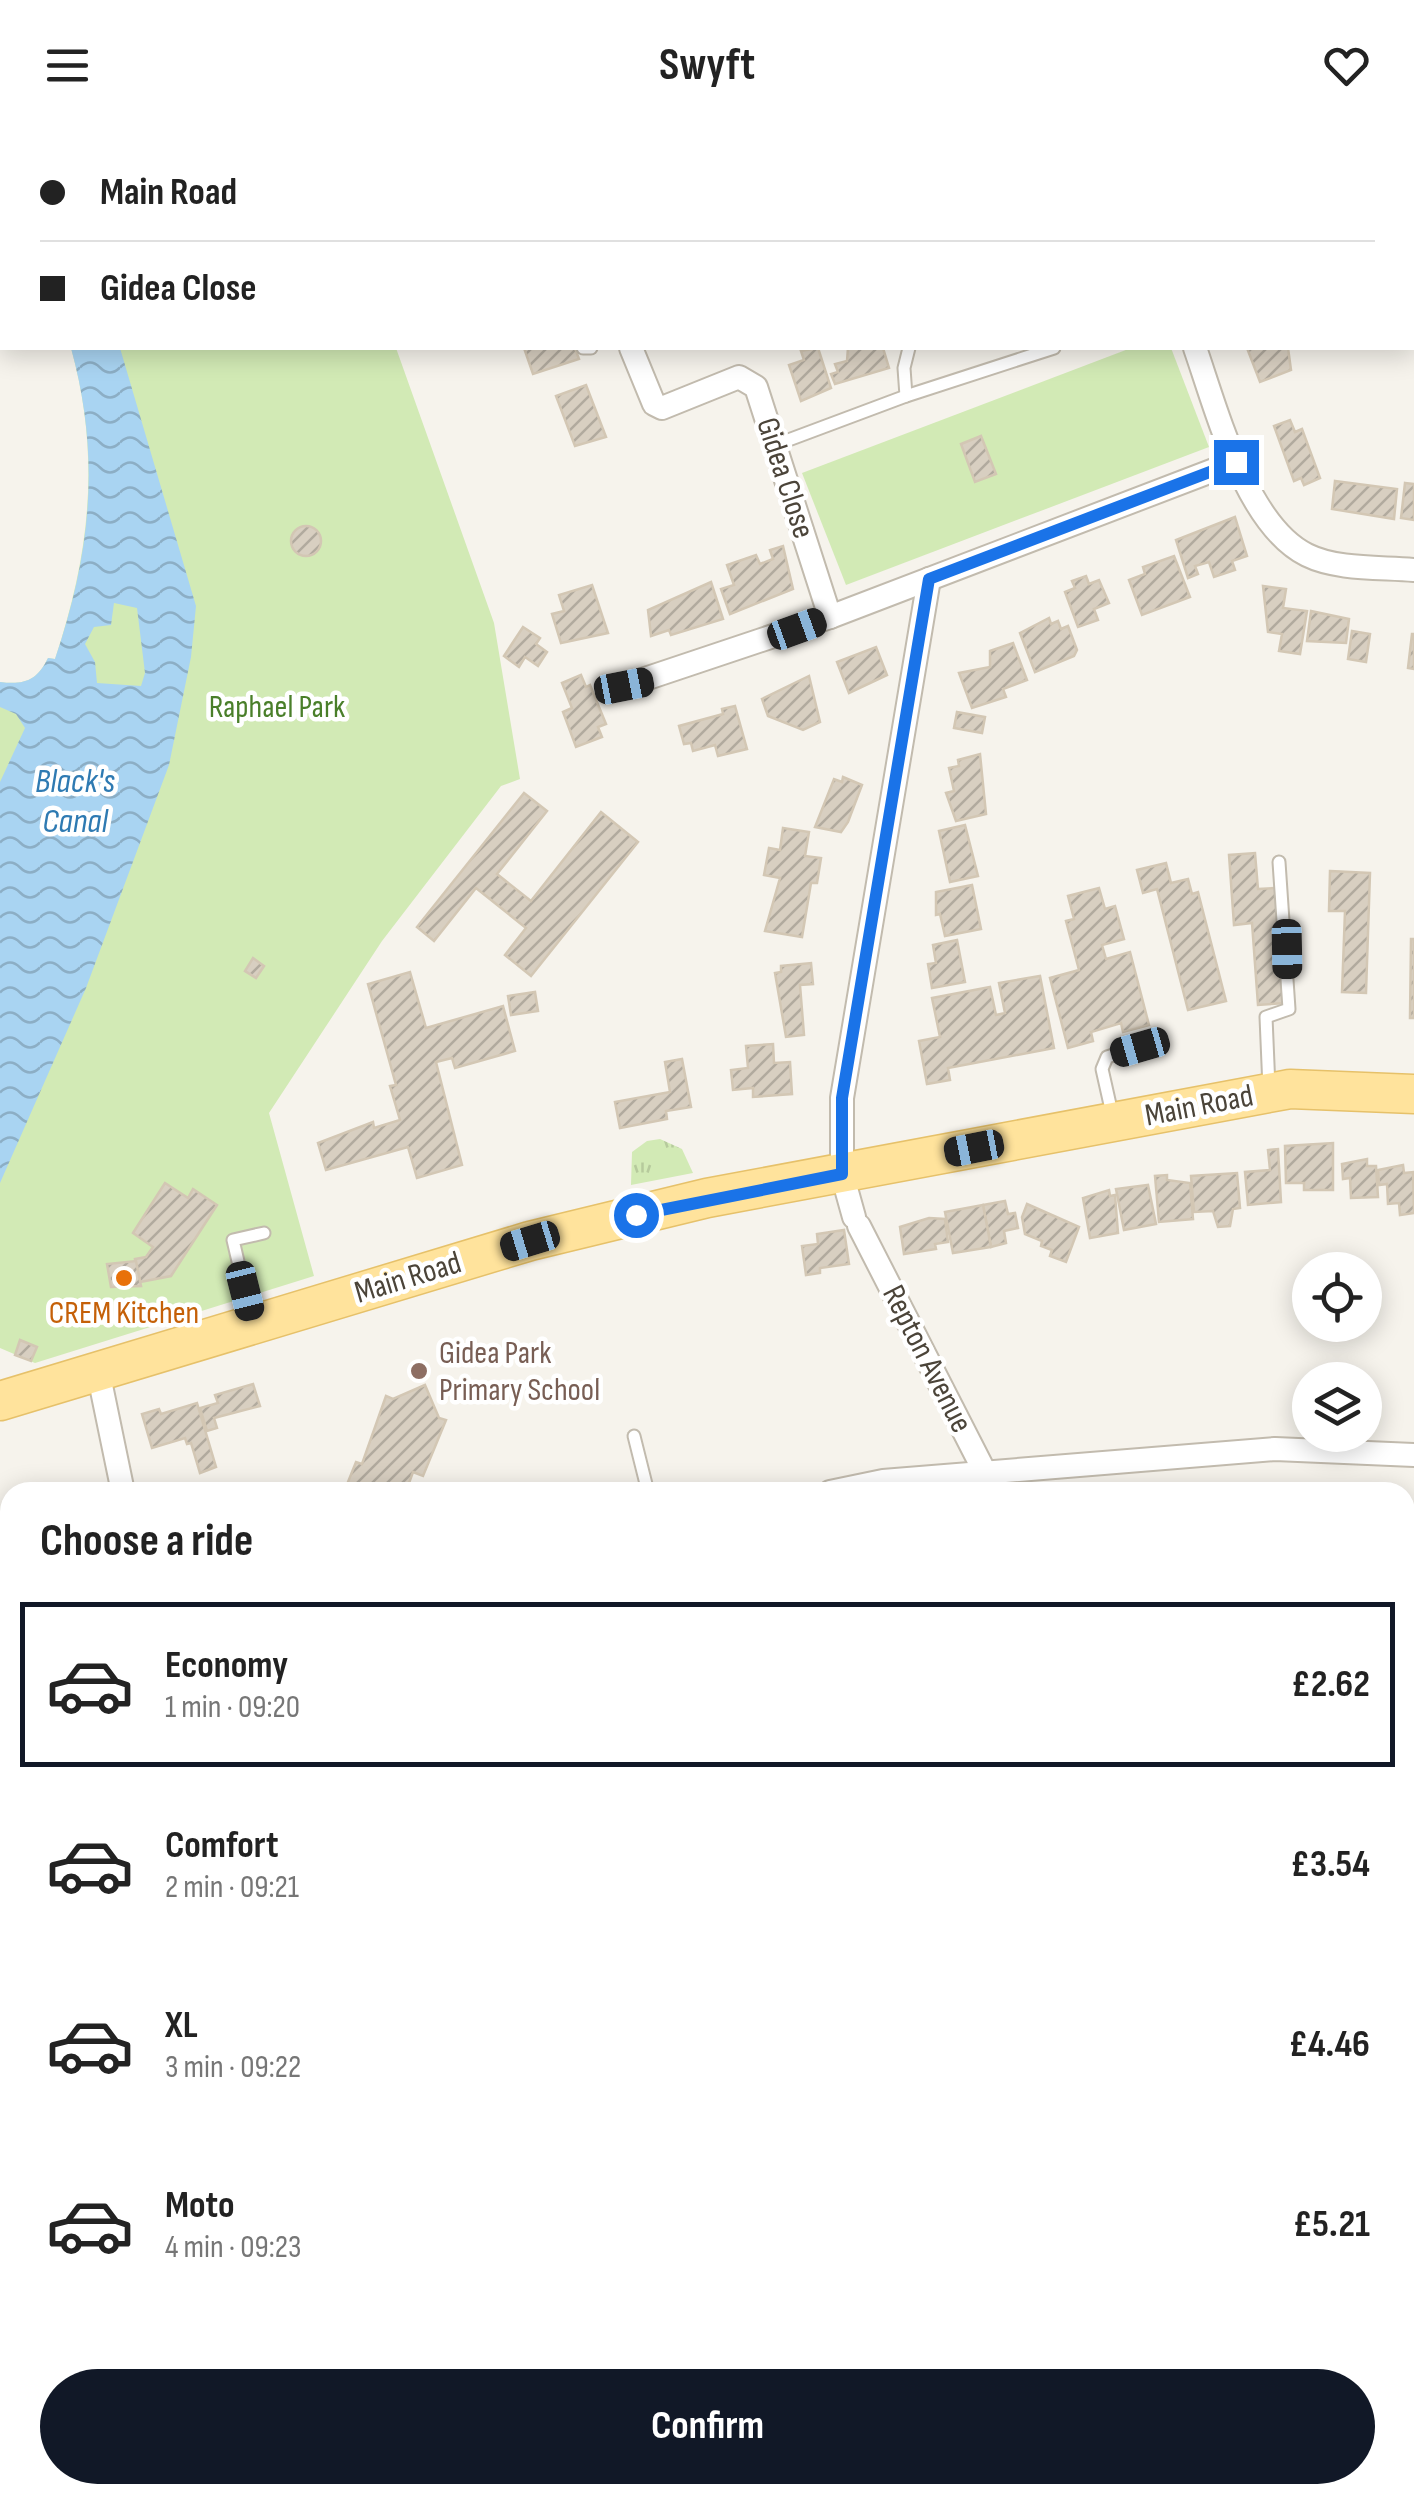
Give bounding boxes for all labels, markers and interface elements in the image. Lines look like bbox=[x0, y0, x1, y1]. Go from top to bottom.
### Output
icon: menu bbox=[40, 38, 95, 93]
text: Swyft bbox=[659, 38, 755, 93]
icon: heart bbox=[1319, 38, 1374, 93]
text: Main Road bbox=[100, 170, 237, 215]
text: Gidea Close bbox=[100, 266, 257, 311]
street label: Gidea Close bbox=[747, 413, 823, 543]
route end bbox=[1214, 440, 1259, 485]
car bbox=[764, 605, 830, 653]
car bbox=[592, 666, 656, 706]
park label: Raphael Park bbox=[209, 688, 345, 727]
water label: Black's Canal bbox=[35, 760, 116, 843]
car bbox=[1271, 919, 1303, 979]
car bbox=[1107, 1024, 1173, 1070]
street label: Main Road bbox=[1142, 1076, 1256, 1136]
car bbox=[942, 1128, 1006, 1168]
route start bbox=[614, 1193, 659, 1238]
car bbox=[497, 1218, 563, 1264]
street label: Main Road bbox=[350, 1243, 466, 1313]
map controls bbox=[1292, 1252, 1382, 1452]
button: locate bbox=[1292, 1252, 1382, 1342]
car bbox=[223, 1258, 267, 1324]
marker: CREM Kitchen bbox=[113, 1267, 135, 1289]
street label: Repton Avenue bbox=[873, 1279, 981, 1439]
place label: CREM Kitchen bbox=[49, 1294, 199, 1333]
place label: Gidea Park Primary School bbox=[439, 1334, 600, 1410]
marker: Gidea Park Primary School bbox=[408, 1360, 430, 1382]
button: layers bbox=[1292, 1362, 1382, 1452]
text: Choose a ride bbox=[40, 1514, 253, 1569]
icon: car bbox=[45, 1640, 135, 1730]
text: Economy bbox=[165, 1643, 288, 1688]
text: £2.62 bbox=[1291, 1662, 1370, 1707]
text: 1 min · 09:20 bbox=[165, 1688, 300, 1727]
icon: car bbox=[45, 1820, 135, 1910]
text: Comfort bbox=[165, 1823, 279, 1868]
text: £3.54 bbox=[1290, 1842, 1370, 1887]
text: 2 min · 09:21 bbox=[165, 1868, 299, 1907]
icon: car bbox=[45, 2000, 135, 2090]
text: XL bbox=[165, 2003, 198, 2048]
text: £4.46 bbox=[1289, 2022, 1370, 2067]
text: 3 min · 09:22 bbox=[165, 2048, 301, 2087]
icon: car bbox=[45, 2180, 135, 2270]
text: Moto bbox=[165, 2183, 235, 2228]
text: £5.21 bbox=[1293, 2202, 1370, 2247]
text: 4 min · 09:23 bbox=[165, 2228, 301, 2267]
button: Confirm bbox=[40, 2369, 1375, 2484]

